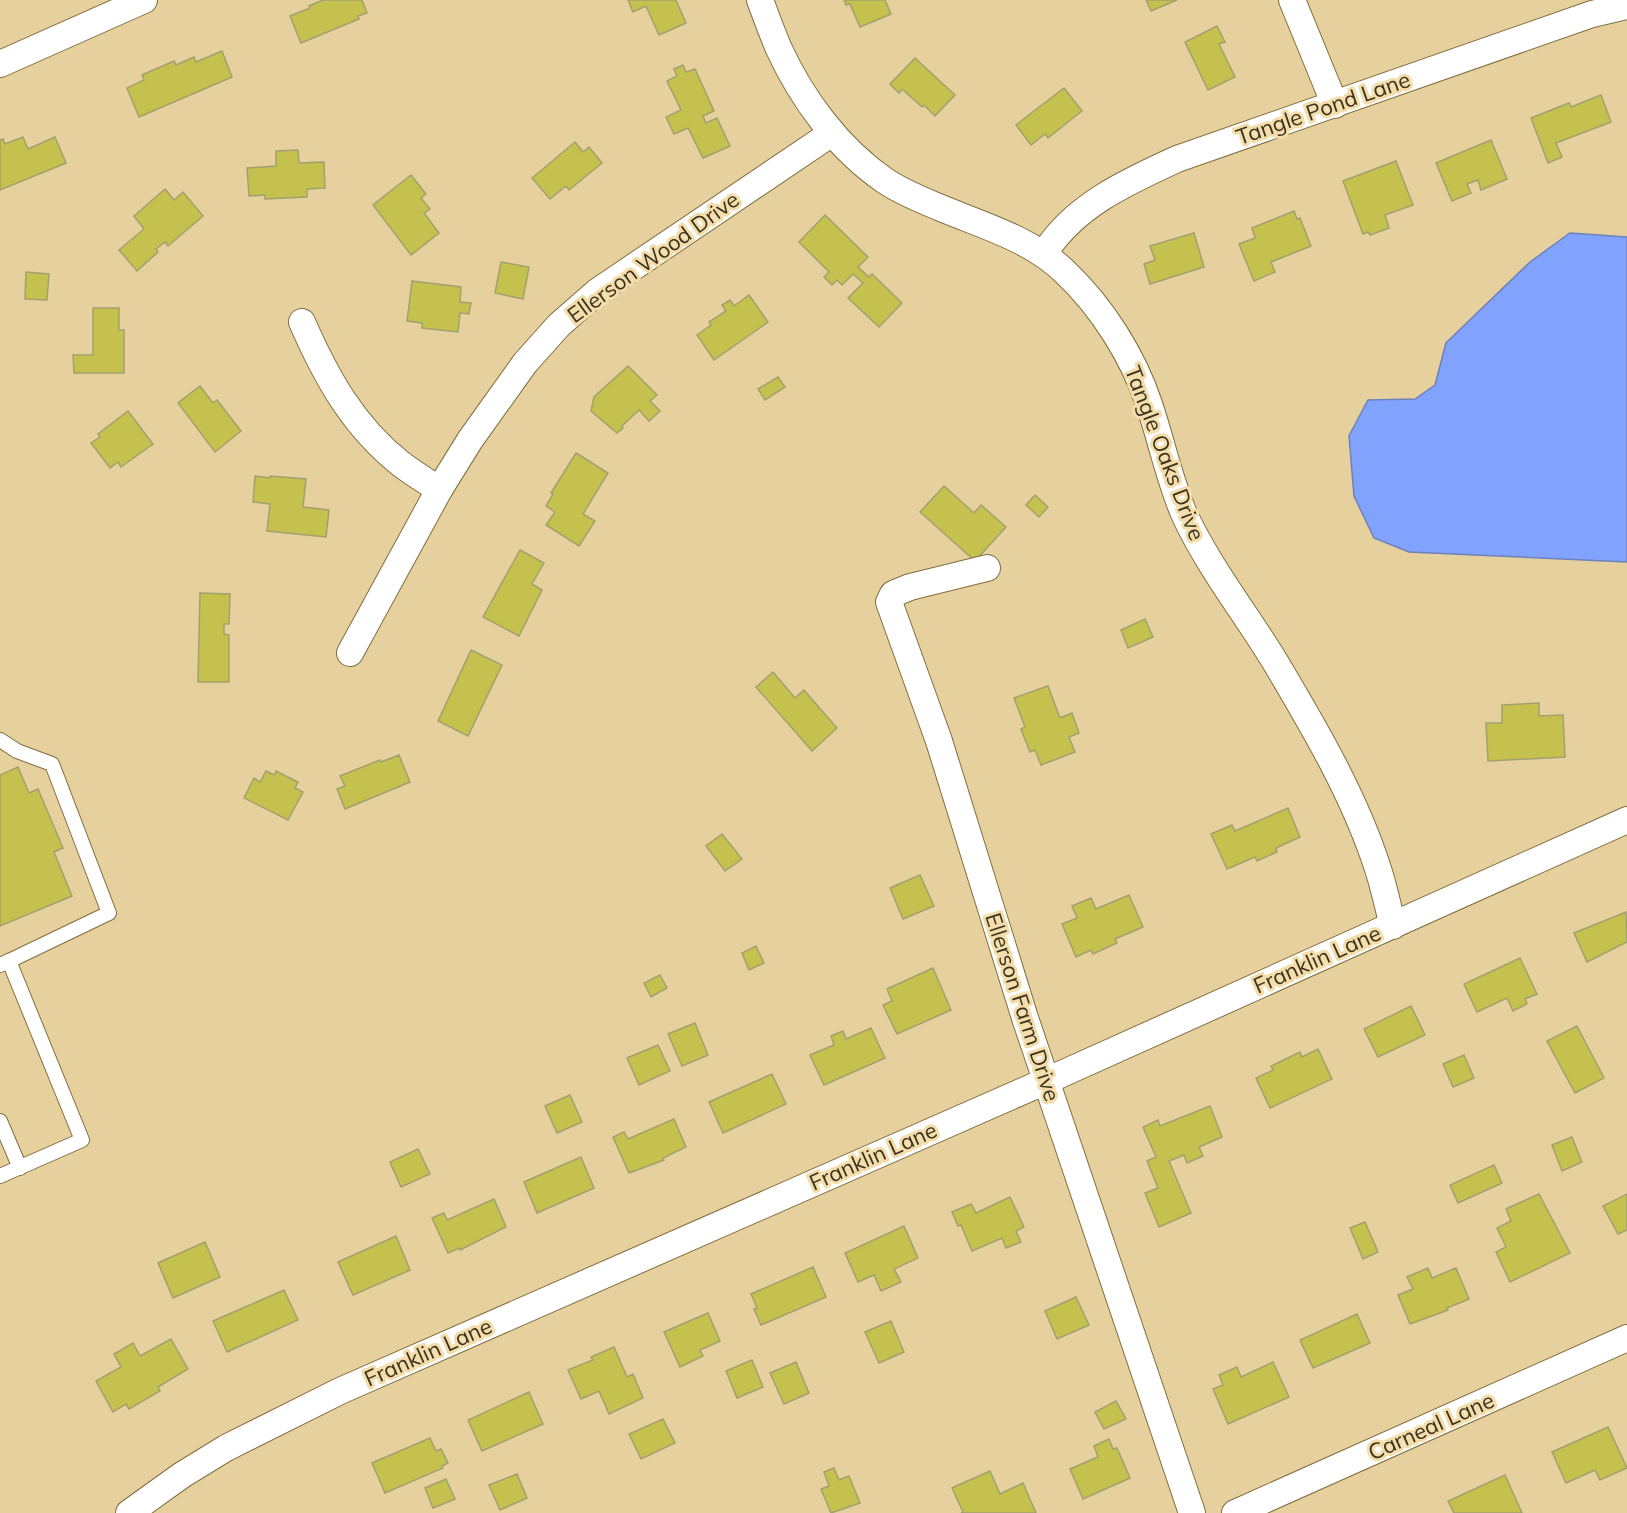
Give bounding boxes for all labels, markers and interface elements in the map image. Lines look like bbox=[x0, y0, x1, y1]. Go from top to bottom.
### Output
street label: Tangle Pond Lane bbox=[1232, 65, 1414, 151]
street label: Ellerson Wood Drive bbox=[562, 185, 744, 329]
street label: Tangle Oaks Drive bbox=[1119, 362, 1211, 544]
street label: Ellerson Farm Drive bbox=[979, 909, 1067, 1105]
street label: Franklin Lane bbox=[1249, 918, 1385, 1000]
street label: Franklin Lane bbox=[805, 1115, 941, 1197]
street label: Franklin Lane bbox=[360, 1311, 496, 1393]
street label: Carneal Lane bbox=[1364, 1386, 1498, 1466]

